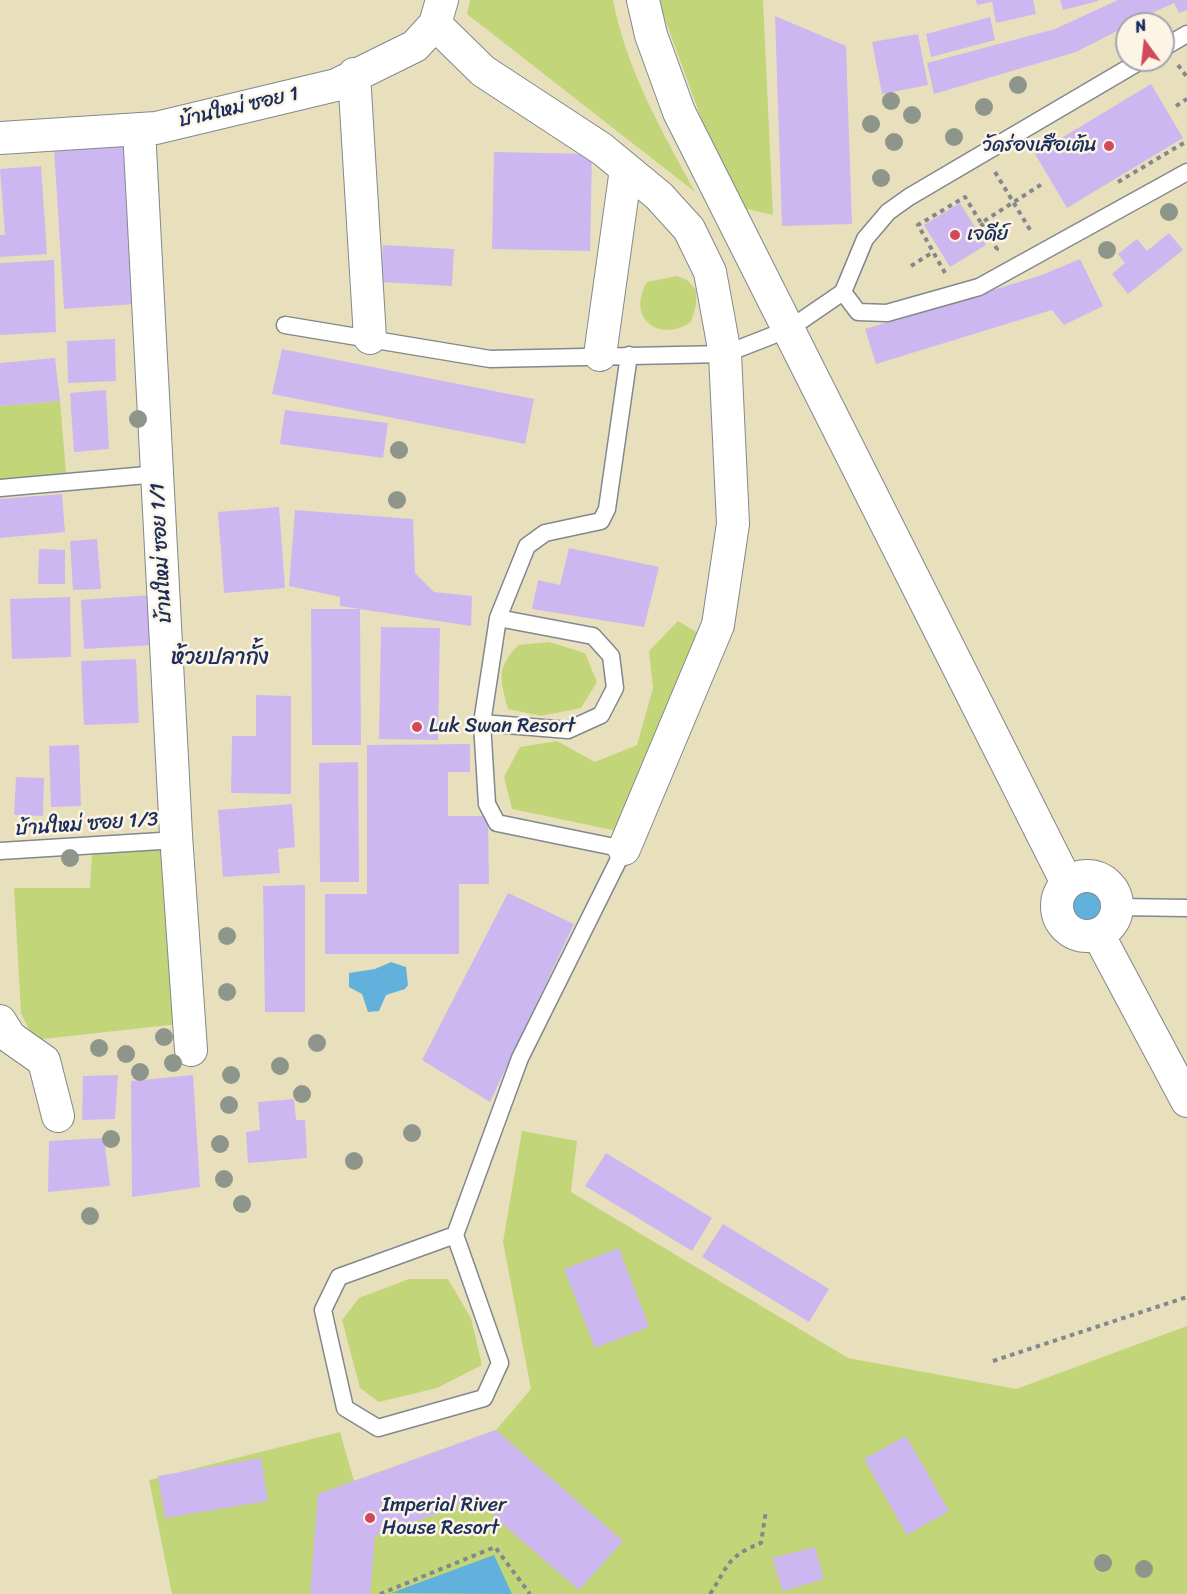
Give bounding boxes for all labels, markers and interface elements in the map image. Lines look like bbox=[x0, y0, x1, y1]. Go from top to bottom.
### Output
text: N bbox=[1132, 11, 1150, 42]
north arrow bbox=[1115, 12, 1175, 72]
street label: บ้านใหม่ ซอย 1 bbox=[177, 83, 301, 133]
place label: วัดร่องเสือเต้น bbox=[982, 134, 1097, 158]
marker: วัดร่องเสือเต้น bbox=[1102, 139, 1116, 153]
place label: เจดีย์ bbox=[967, 223, 1008, 247]
marker: เจดีย์ bbox=[948, 228, 962, 242]
street label: บ้านใหม่ ซอย 1/1 bbox=[146, 482, 178, 624]
district label: ห้วยปลากั้ง bbox=[171, 645, 269, 671]
place label: Luk Swan Resort bbox=[429, 715, 575, 739]
marker: Luk Swan Resort bbox=[410, 720, 424, 734]
street label: บ้านใหม่ ซอย 1/3 bbox=[15, 808, 159, 842]
place label: Imperial River House Resort bbox=[382, 1494, 506, 1541]
marker: Imperial River House Resort bbox=[363, 1511, 377, 1525]

